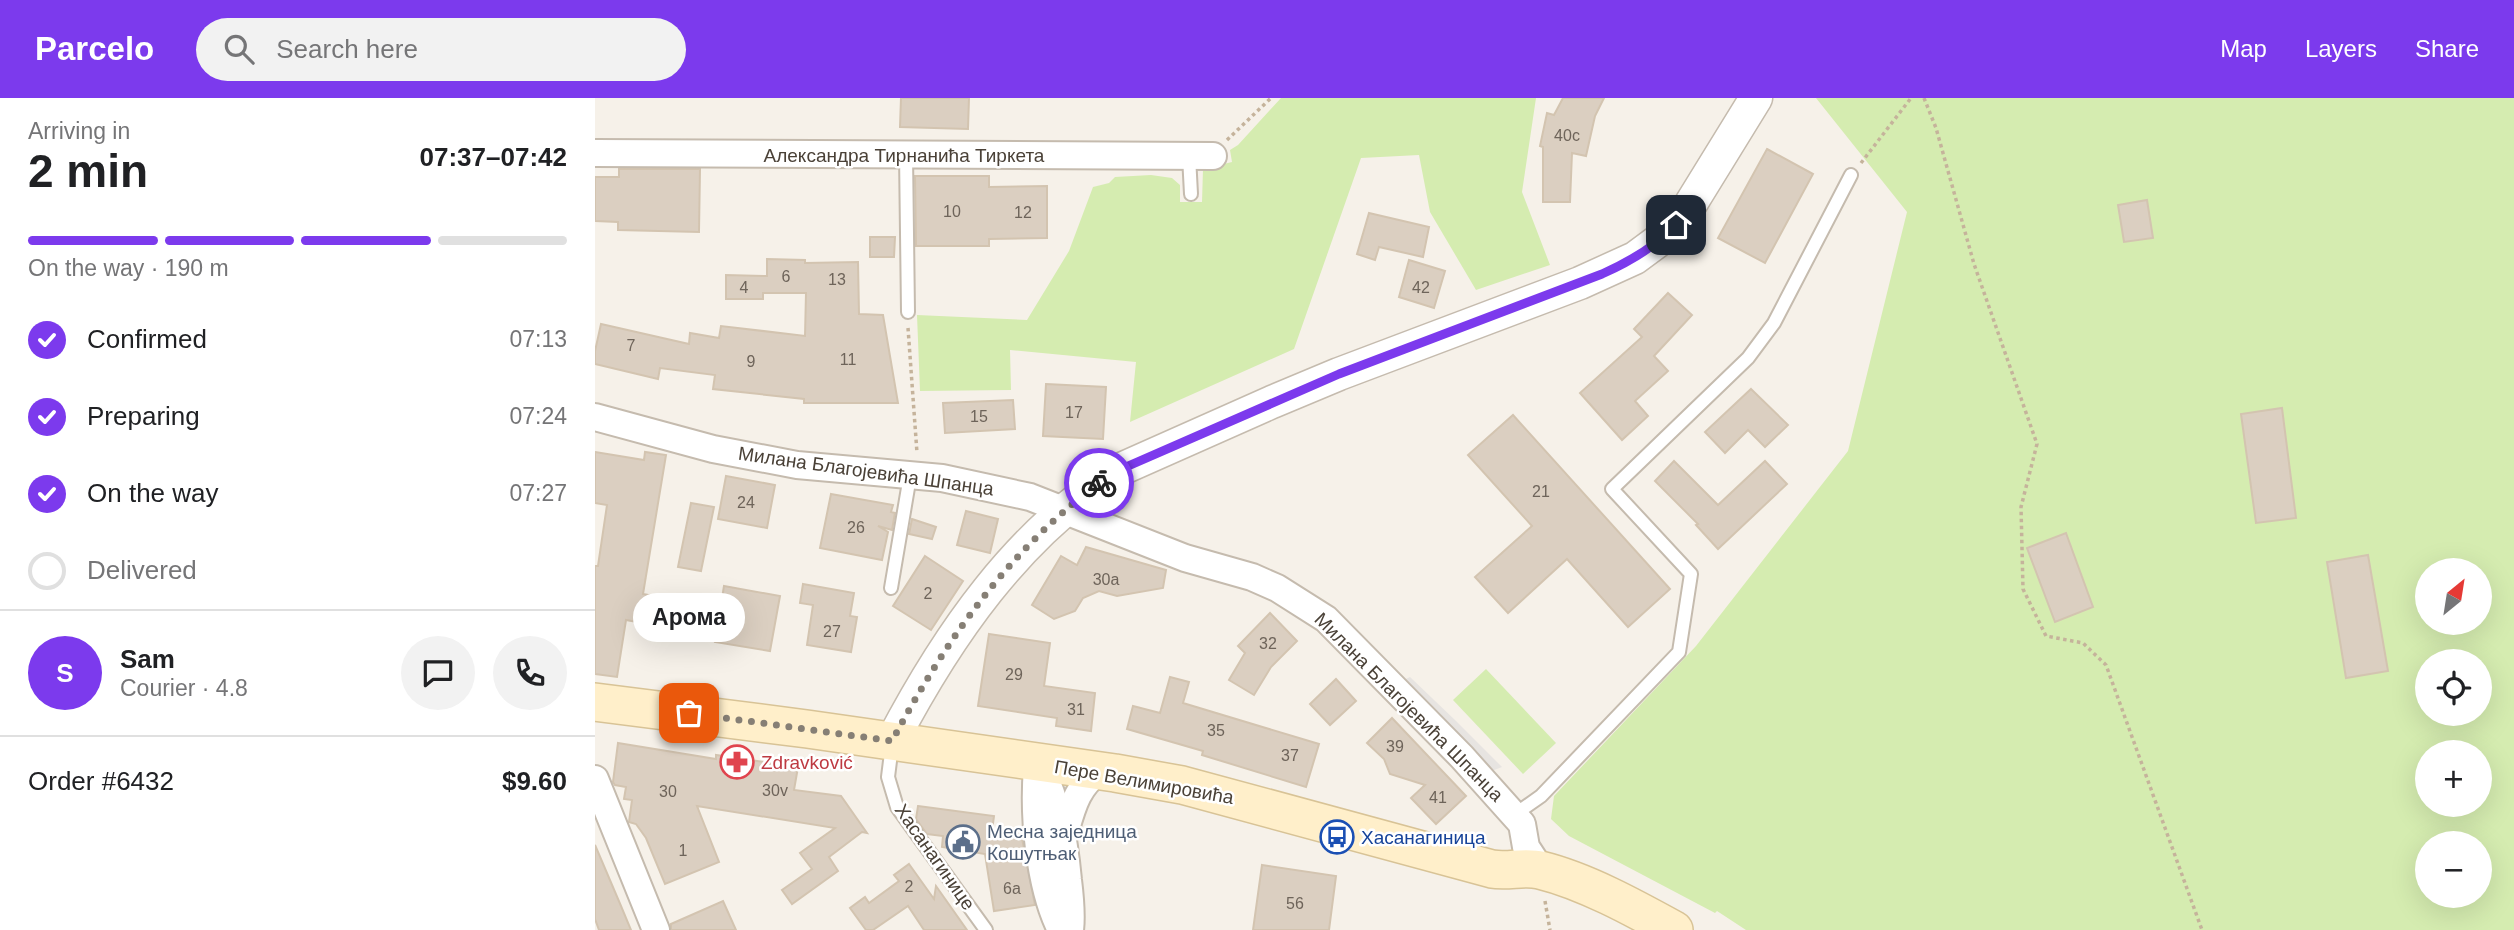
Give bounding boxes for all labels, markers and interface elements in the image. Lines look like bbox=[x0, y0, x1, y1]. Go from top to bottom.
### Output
search box bbox=[196, 18, 686, 81]
text: Parcelo bbox=[35, 30, 154, 67]
icon: search bbox=[220, 30, 258, 68]
text: Search here bbox=[276, 34, 418, 64]
text: Map bbox=[2220, 35, 2267, 62]
text: Layers bbox=[2305, 35, 2377, 62]
text: Share bbox=[2415, 35, 2479, 62]
text: Arriving in bbox=[28, 118, 130, 144]
house number: 40c bbox=[1554, 127, 1580, 144]
text: 07:37–07:42 bbox=[420, 142, 567, 172]
text: 2 min bbox=[28, 145, 148, 197]
street label: Александра Тирнанића Тиркета bbox=[764, 145, 1045, 166]
pin bbox=[1646, 195, 1706, 255]
house number: 10 bbox=[943, 203, 961, 220]
house number: 12 bbox=[1014, 204, 1032, 221]
icon: home bbox=[1657, 206, 1695, 244]
text: On the way · 190 m bbox=[28, 255, 229, 281]
house number: 6 bbox=[782, 268, 791, 285]
house number: 13 bbox=[828, 271, 846, 288]
house number: 4 bbox=[740, 279, 749, 296]
house number: 42 bbox=[1412, 279, 1430, 296]
icon: check bbox=[28, 321, 66, 359]
text: Confirmed bbox=[87, 324, 207, 354]
text: 07:13 bbox=[509, 326, 567, 352]
house number: 7 bbox=[627, 337, 636, 354]
house number: 11 bbox=[840, 351, 856, 368]
house number: 9 bbox=[747, 353, 756, 370]
icon: check bbox=[28, 398, 66, 436]
text: Preparing bbox=[87, 401, 200, 431]
text: 07:24 bbox=[509, 403, 567, 429]
house number: 17 bbox=[1065, 404, 1083, 421]
house number: 15 bbox=[970, 408, 988, 425]
street label: Милана Благојевића Шпанца bbox=[737, 443, 995, 499]
courier bbox=[1064, 448, 1134, 518]
icon: bike bbox=[1080, 464, 1118, 502]
icon: check bbox=[28, 475, 66, 513]
text: On the way bbox=[87, 478, 219, 508]
text: 07:27 bbox=[509, 480, 567, 506]
house number: 21 bbox=[1532, 483, 1550, 500]
house number: 24 bbox=[737, 494, 755, 511]
house number: 26 bbox=[847, 519, 865, 536]
text: Delivered bbox=[87, 555, 197, 585]
north arrow bbox=[2415, 558, 2492, 635]
map controls bbox=[2415, 558, 2492, 908]
house number: 30a bbox=[1093, 571, 1119, 588]
house number: 2 bbox=[924, 585, 933, 602]
callout: Арома bbox=[633, 594, 745, 643]
text: Арома bbox=[652, 604, 726, 630]
street label: Милана Благојевића Шпанца bbox=[1311, 609, 1508, 806]
house number: 27 bbox=[823, 623, 841, 640]
house number: 32 bbox=[1259, 635, 1277, 652]
button: chat bbox=[401, 636, 475, 710]
button: phone bbox=[493, 636, 567, 710]
text: Sam bbox=[120, 644, 175, 674]
button: locate bbox=[2415, 649, 2492, 726]
text: S bbox=[56, 658, 74, 688]
house number: 29 bbox=[1005, 666, 1023, 683]
text: Courier · 4.8 bbox=[120, 675, 248, 701]
pin bbox=[659, 683, 719, 743]
icon: bag bbox=[670, 694, 708, 732]
house number: 31 bbox=[1067, 701, 1085, 718]
house number: 35 bbox=[1207, 722, 1225, 739]
house number: 39 bbox=[1386, 738, 1404, 755]
button: + bbox=[2415, 740, 2492, 817]
pharmacy icon: Zdravković bbox=[718, 743, 756, 781]
house number: 37 bbox=[1281, 747, 1299, 764]
place label: Zdravković bbox=[761, 752, 853, 773]
street label: Пере Велимировића bbox=[1053, 756, 1236, 808]
text: Order #6432 bbox=[28, 766, 174, 796]
text: $9.60 bbox=[502, 766, 567, 796]
house number: 30v bbox=[762, 782, 788, 799]
house number: 30 bbox=[659, 783, 677, 800]
house number: 41 bbox=[1429, 789, 1447, 806]
street label: Хасанагинице bbox=[891, 800, 979, 914]
bus stop icon: Хасанагиница bbox=[1318, 818, 1356, 856]
place label: Месна заједница Кошутњак bbox=[987, 821, 1137, 864]
public building icon: Месна заједница Кошутњак bbox=[944, 823, 982, 861]
place label: Хасанагиница bbox=[1361, 827, 1486, 848]
button: − bbox=[2415, 831, 2492, 908]
house number: 1 bbox=[679, 842, 688, 859]
house number: 2 bbox=[905, 878, 914, 895]
house number: 6a bbox=[1003, 880, 1021, 897]
house number: 56 bbox=[1286, 895, 1304, 912]

